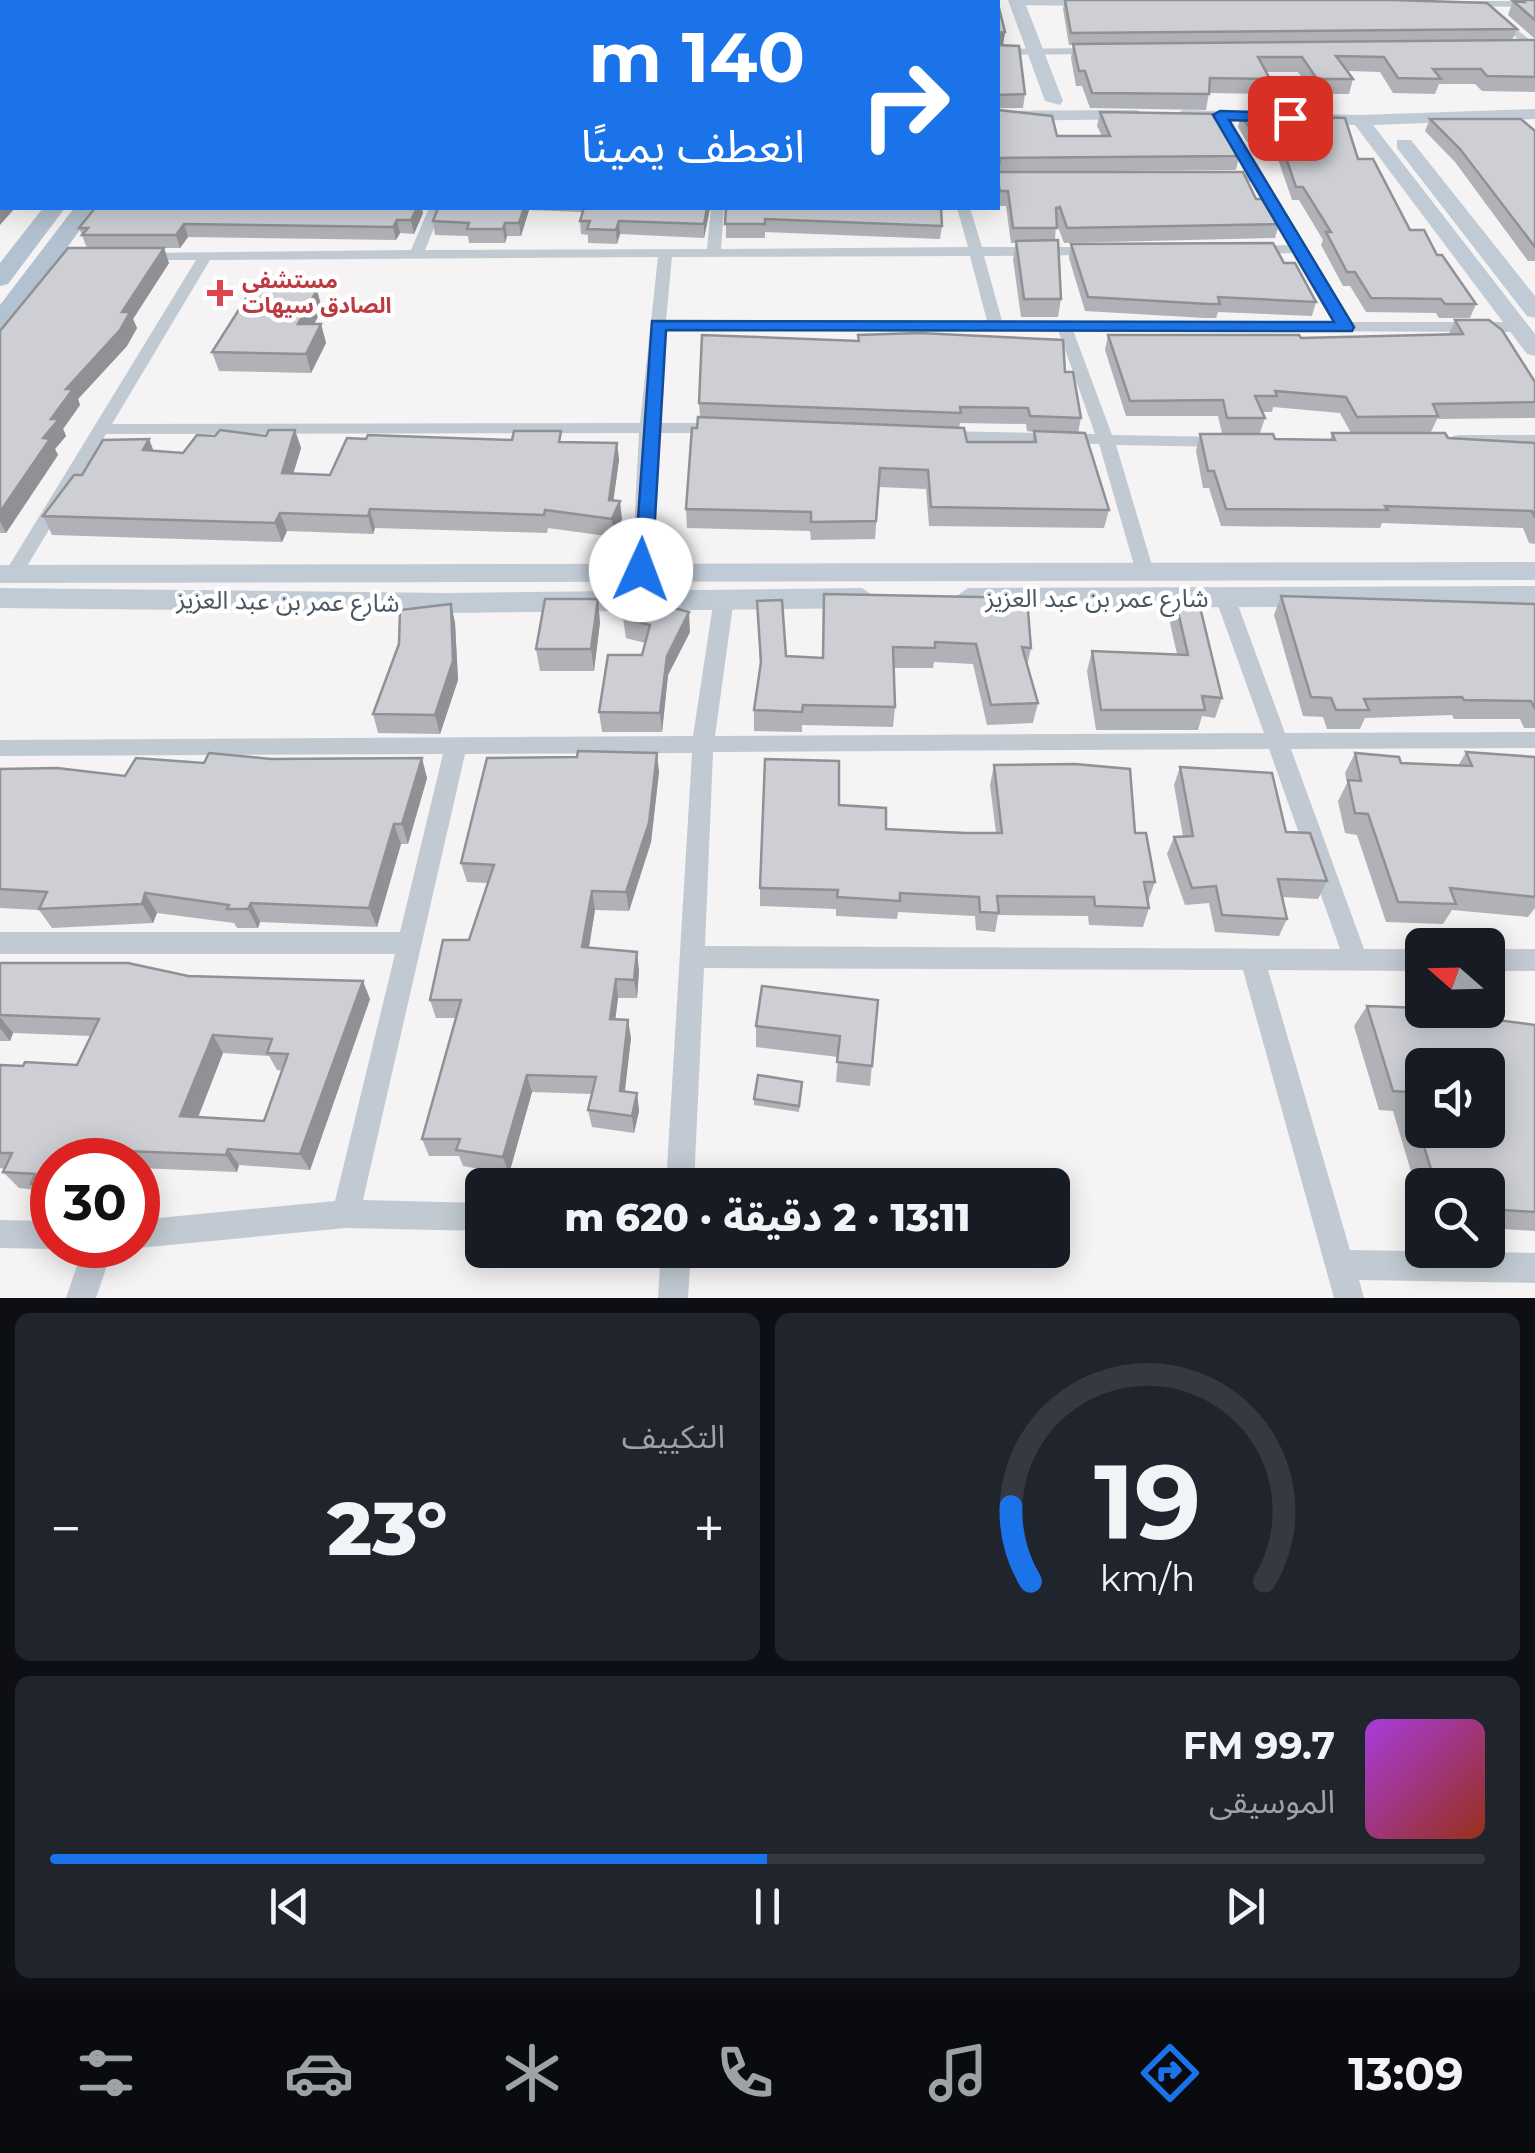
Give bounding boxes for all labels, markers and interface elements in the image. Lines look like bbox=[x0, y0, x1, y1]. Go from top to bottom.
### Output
text: 140 m bbox=[589, 14, 805, 100]
icon: right bbox=[840, 40, 970, 170]
pin bbox=[1248, 76, 1333, 161]
icon: arrive bbox=[1263, 91, 1318, 146]
text: انعطف يمينًا bbox=[581, 118, 805, 173]
place label: مستشفى الصادق سيهات bbox=[242, 267, 392, 319]
marker: مستشفى الصادق سيهات bbox=[207, 280, 233, 306]
position arrow bbox=[589, 518, 693, 622]
street label: شارع عمر بن عبد العزيز bbox=[984, 583, 1209, 617]
street label: شارع عمر بن عبد العزيز bbox=[175, 584, 400, 622]
north arrow bbox=[1405, 928, 1505, 1028]
map controls bbox=[1405, 928, 1505, 1268]
button: sound bbox=[1405, 1048, 1505, 1148]
speed limit sign: 30 bbox=[30, 1138, 160, 1268]
button: search bbox=[1405, 1168, 1505, 1268]
text: 13:11 · 2 دقيقة · 620 m bbox=[565, 1194, 970, 1241]
text: التكييف bbox=[622, 1417, 725, 1456]
text: 19 bbox=[1094, 1438, 1201, 1565]
text: 23° bbox=[327, 1482, 448, 1574]
text: − bbox=[50, 1495, 82, 1562]
text: + bbox=[693, 1495, 725, 1562]
text: km/h bbox=[1100, 1556, 1195, 1600]
text: 99.7 FM bbox=[1183, 1722, 1335, 1769]
text: الموسيقى bbox=[1209, 1782, 1335, 1821]
icon: previous bbox=[262, 1879, 317, 1934]
icon: pause bbox=[740, 1879, 795, 1934]
icon: next bbox=[1218, 1879, 1273, 1934]
icon: filters bbox=[71, 2038, 141, 2108]
icon: car bbox=[284, 2038, 354, 2108]
icon: climate bbox=[497, 2038, 567, 2108]
icon: phone bbox=[710, 2038, 780, 2108]
icon: music bbox=[923, 2038, 993, 2108]
icon: directions bbox=[1135, 2038, 1205, 2108]
text: 13:09 bbox=[1348, 2046, 1464, 2101]

